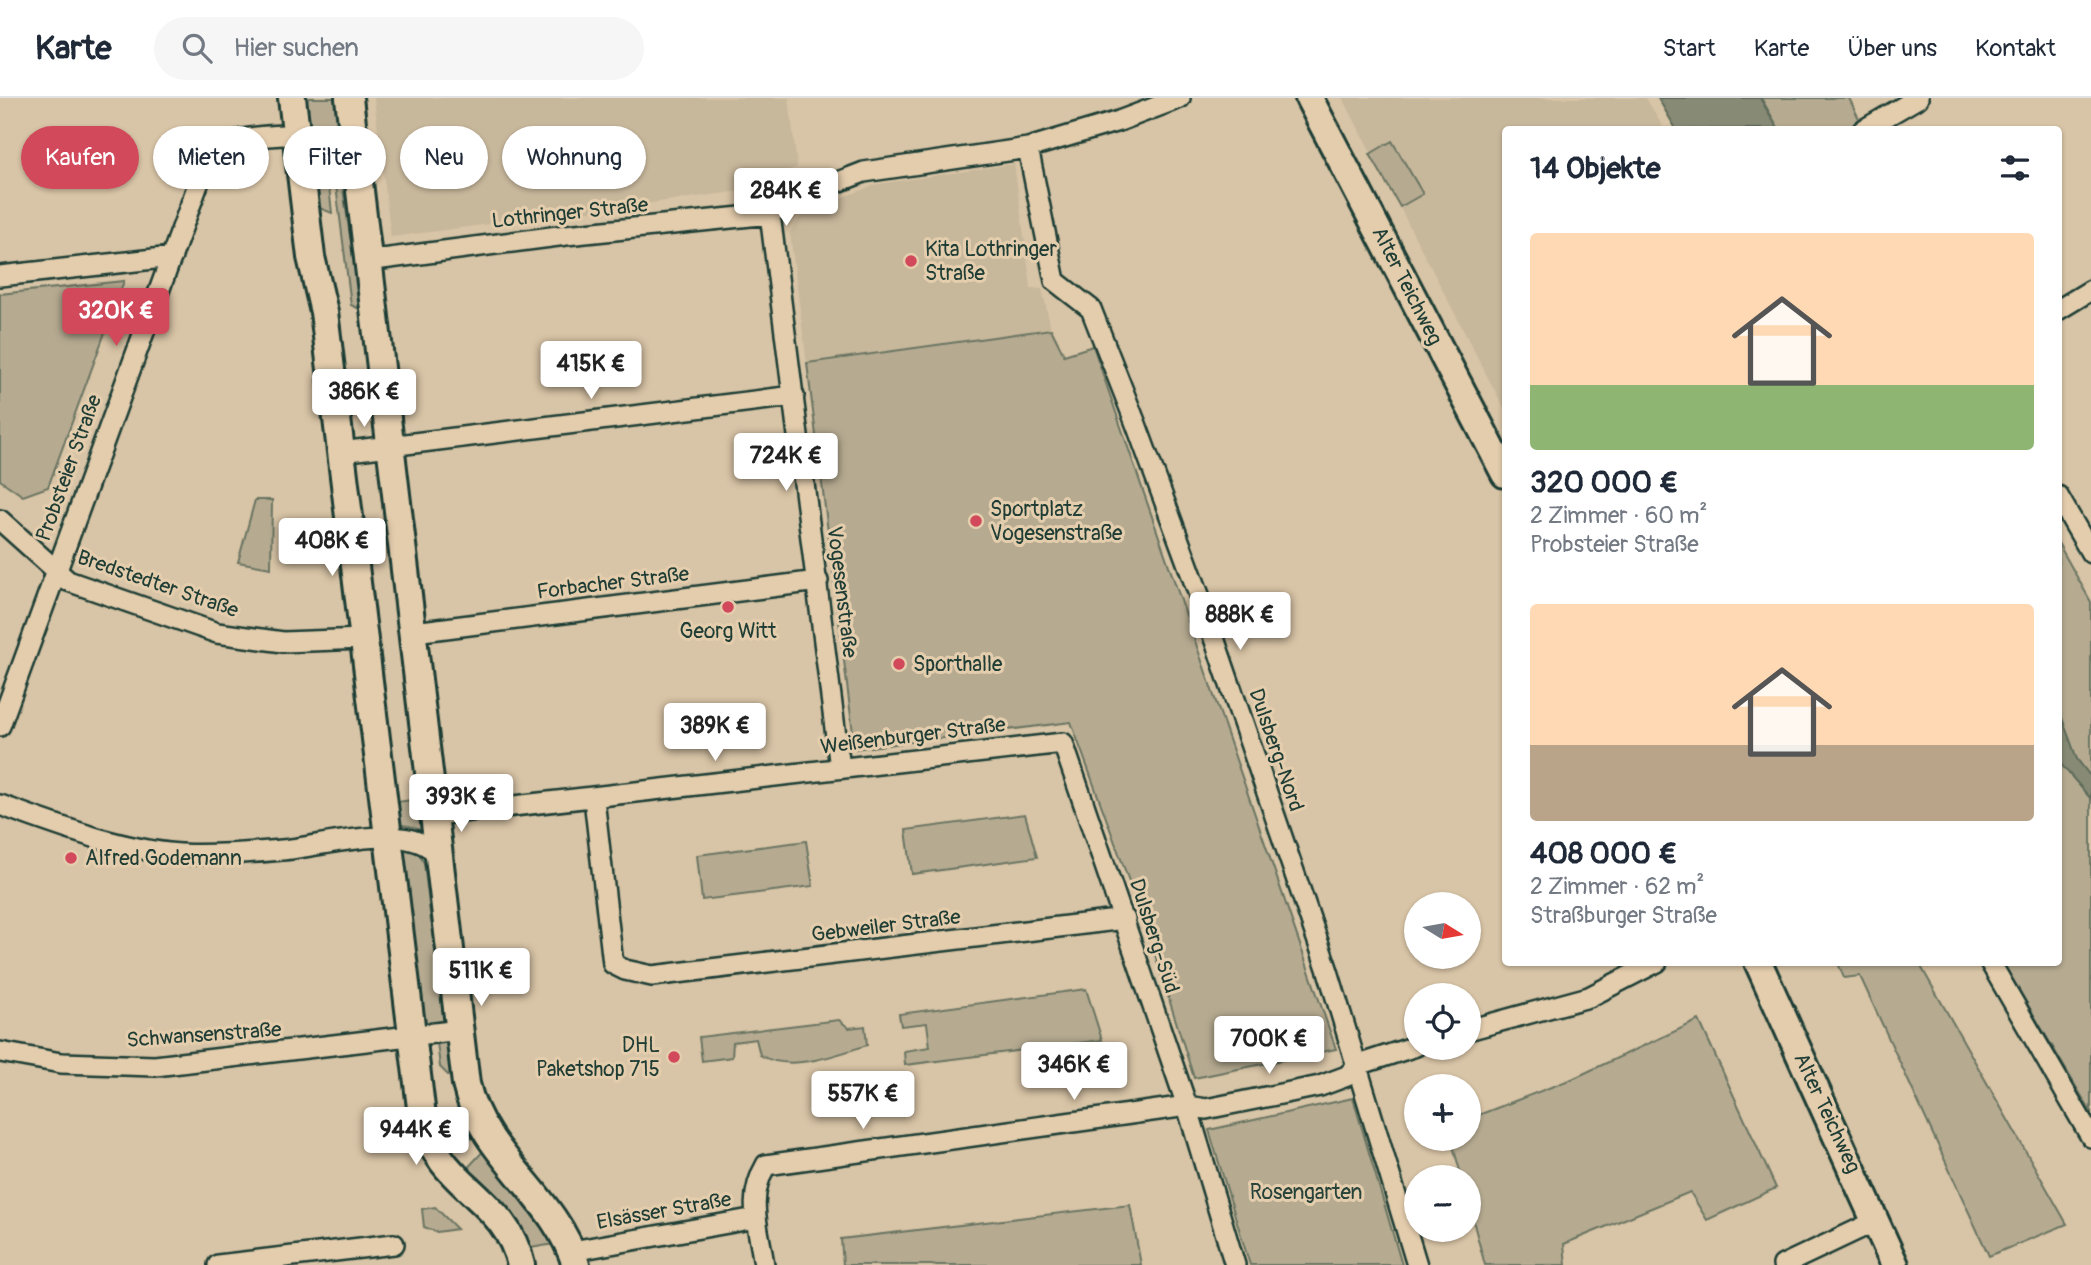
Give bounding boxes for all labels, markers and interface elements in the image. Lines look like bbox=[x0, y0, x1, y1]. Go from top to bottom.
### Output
search box bbox=[154, 17, 644, 80]
text: Karte bbox=[35, 28, 112, 69]
icon: search bbox=[178, 29, 216, 67]
text: Hier suchen bbox=[234, 32, 359, 64]
text: Start bbox=[1663, 34, 1716, 63]
text: Karte bbox=[1754, 34, 1809, 63]
text: Über uns bbox=[1847, 34, 1937, 63]
text: Kontakt bbox=[1975, 34, 2056, 63]
chip: Kaufen bbox=[21, 126, 139, 189]
chip: Mieten bbox=[153, 126, 269, 189]
chip: Filter bbox=[283, 126, 386, 189]
chip: Neu bbox=[400, 126, 488, 189]
chip: Wohnung bbox=[502, 126, 646, 189]
icon: filters bbox=[1996, 149, 2034, 187]
text: 14 Objekte bbox=[1530, 150, 1661, 187]
pin: 284K € bbox=[729, 169, 843, 228]
text: 284K € bbox=[750, 176, 822, 205]
street label: Lothringer Straße bbox=[490, 191, 650, 235]
street label: Alter Teichweg bbox=[1366, 222, 1448, 350]
place label: Kita Lothringer Straße bbox=[925, 236, 1057, 287]
marker: Kita Lothringer Straße bbox=[903, 253, 919, 269]
icon: home bbox=[1719, 278, 1845, 404]
pin: 320K € bbox=[59, 288, 173, 348]
text: 320K € bbox=[78, 296, 154, 325]
pin: 415K € bbox=[534, 342, 648, 401]
text: 415K € bbox=[557, 349, 625, 378]
pin: 386K € bbox=[307, 370, 421, 429]
text: 386K € bbox=[328, 377, 400, 406]
street label: Probsteier Straße bbox=[30, 390, 108, 545]
pin: 724K € bbox=[729, 434, 843, 493]
text: 724K € bbox=[750, 441, 822, 470]
text: 320 000 € bbox=[1530, 464, 1678, 501]
place label: Sportplatz Vogesenstraße bbox=[990, 496, 1123, 547]
text: 2 Zimmer · 60 m² bbox=[1530, 501, 1707, 530]
marker: Sportplatz Vogesenstraße bbox=[968, 513, 984, 529]
pin: 408K € bbox=[275, 518, 389, 578]
street label: Vogesenstraße bbox=[821, 525, 864, 660]
text: 408K € bbox=[295, 526, 369, 555]
text: Probsteier Straße bbox=[1530, 530, 1699, 559]
street label: Bredstedter Straße bbox=[74, 544, 243, 624]
street label: Forbacher Straße bbox=[535, 560, 691, 606]
pin: 888K € bbox=[1183, 592, 1297, 652]
marker: Georg Witt bbox=[720, 599, 736, 615]
text: 888K € bbox=[1206, 600, 1274, 629]
place label: Georg Witt bbox=[680, 618, 777, 645]
icon: home bbox=[1719, 649, 1845, 775]
place label: Sporthalle bbox=[913, 651, 1003, 678]
marker: Sporthalle bbox=[891, 656, 907, 672]
street label: Dulsberg-Nord bbox=[1242, 685, 1310, 815]
pin: 389K € bbox=[658, 704, 772, 763]
text: 389K € bbox=[680, 711, 750, 740]
street label: Weißenburger Straße bbox=[819, 711, 1008, 761]
pin: 393K € bbox=[404, 774, 518, 834]
text: 393K € bbox=[425, 782, 497, 811]
text: 408 000 € bbox=[1530, 835, 1677, 872]
place label: Alfred Godemann bbox=[85, 845, 242, 872]
marker: Alfred Godemann bbox=[63, 850, 79, 866]
text: 2 Zimmer · 62 m² bbox=[1530, 872, 1704, 901]
street label: Dulsberg-Süd bbox=[1123, 875, 1185, 997]
north arrow bbox=[1404, 892, 1480, 970]
map controls bbox=[1404, 892, 1481, 1242]
text: Straßburger Straße bbox=[1530, 901, 1717, 930]
street label: Gebweiler Straße bbox=[810, 903, 963, 949]
pin: 511K € bbox=[424, 948, 538, 1008]
text: 511K € bbox=[449, 956, 513, 985]
button: locate bbox=[1404, 983, 1481, 1060]
street label: Schwansenstraße bbox=[126, 1016, 283, 1054]
pin: 700K € bbox=[1212, 1016, 1326, 1076]
text: 700K € bbox=[1230, 1024, 1308, 1053]
place label: DHL Paketshop 715 bbox=[536, 1032, 660, 1083]
pin: 346K € bbox=[1017, 1042, 1131, 1102]
marker: DHL Paketshop 715 bbox=[666, 1049, 682, 1065]
street label: Alter Teichweg bbox=[1787, 1049, 1867, 1177]
text: 346K € bbox=[1037, 1050, 1111, 1079]
pin: 557K € bbox=[806, 1072, 920, 1131]
button: + bbox=[1404, 1074, 1481, 1151]
text: 557K € bbox=[827, 1079, 899, 1108]
pin: 944K € bbox=[359, 1108, 473, 1167]
text: 944K € bbox=[380, 1115, 452, 1144]
button: − bbox=[1404, 1165, 1481, 1242]
park label: Rosengarten bbox=[1250, 1179, 1362, 1206]
street label: Elsässer Straße bbox=[595, 1186, 734, 1236]

